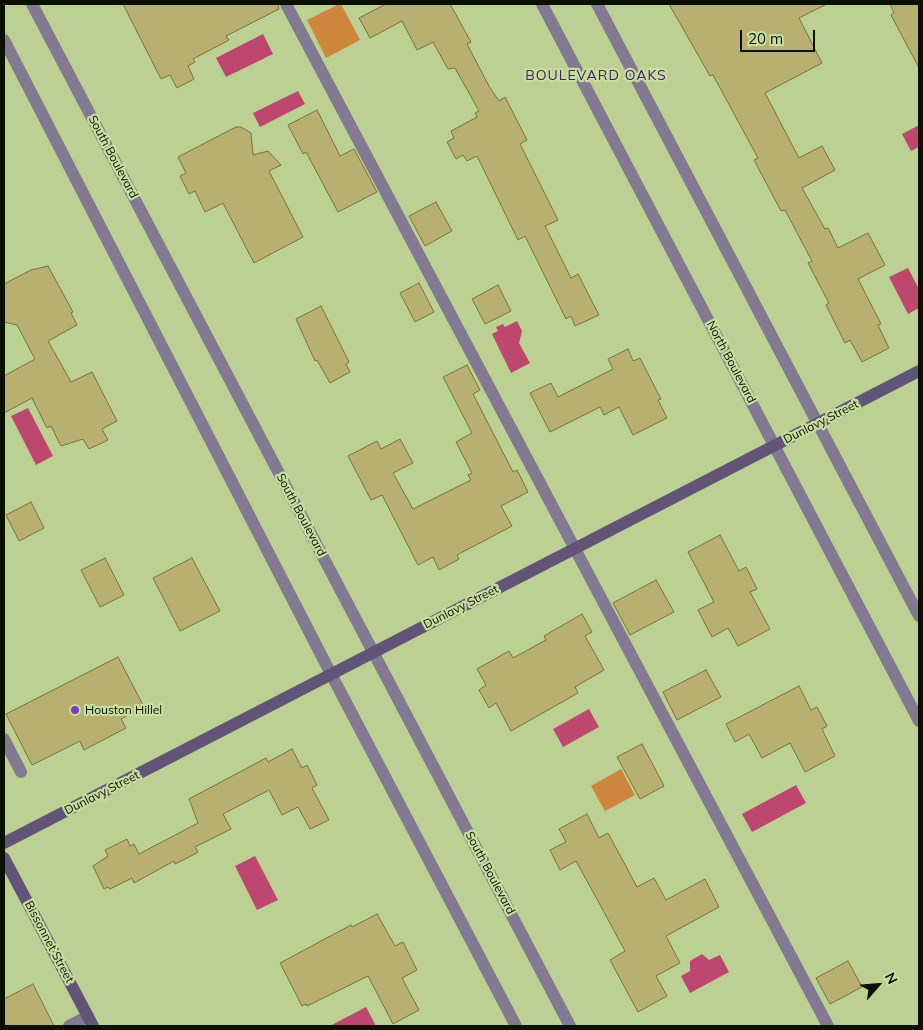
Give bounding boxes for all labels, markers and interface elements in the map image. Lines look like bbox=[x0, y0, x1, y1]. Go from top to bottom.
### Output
scale bar bbox=[743, 20, 818, 52]
text: 20 m bbox=[748, 29, 783, 48]
district label: BOULEVARD OAKS bbox=[523, 68, 669, 84]
street label: South Boulevard bbox=[85, 113, 141, 201]
street label: North Boulevard bbox=[703, 318, 759, 406]
street label: Dunlavy Street bbox=[781, 397, 861, 447]
street label: South Boulevard bbox=[273, 471, 329, 559]
street label: Dunlavy Street bbox=[421, 582, 501, 632]
place label: Houston Hillel bbox=[85, 703, 162, 717]
marker: Houston Hillel bbox=[69, 704, 81, 716]
street label: Dunlavy Street bbox=[62, 768, 142, 818]
street label: South Boulevard bbox=[462, 829, 518, 917]
street label: Bissonnet Street bbox=[21, 899, 77, 985]
north arrow bbox=[853, 960, 903, 1010]
text: N bbox=[881, 969, 902, 987]

